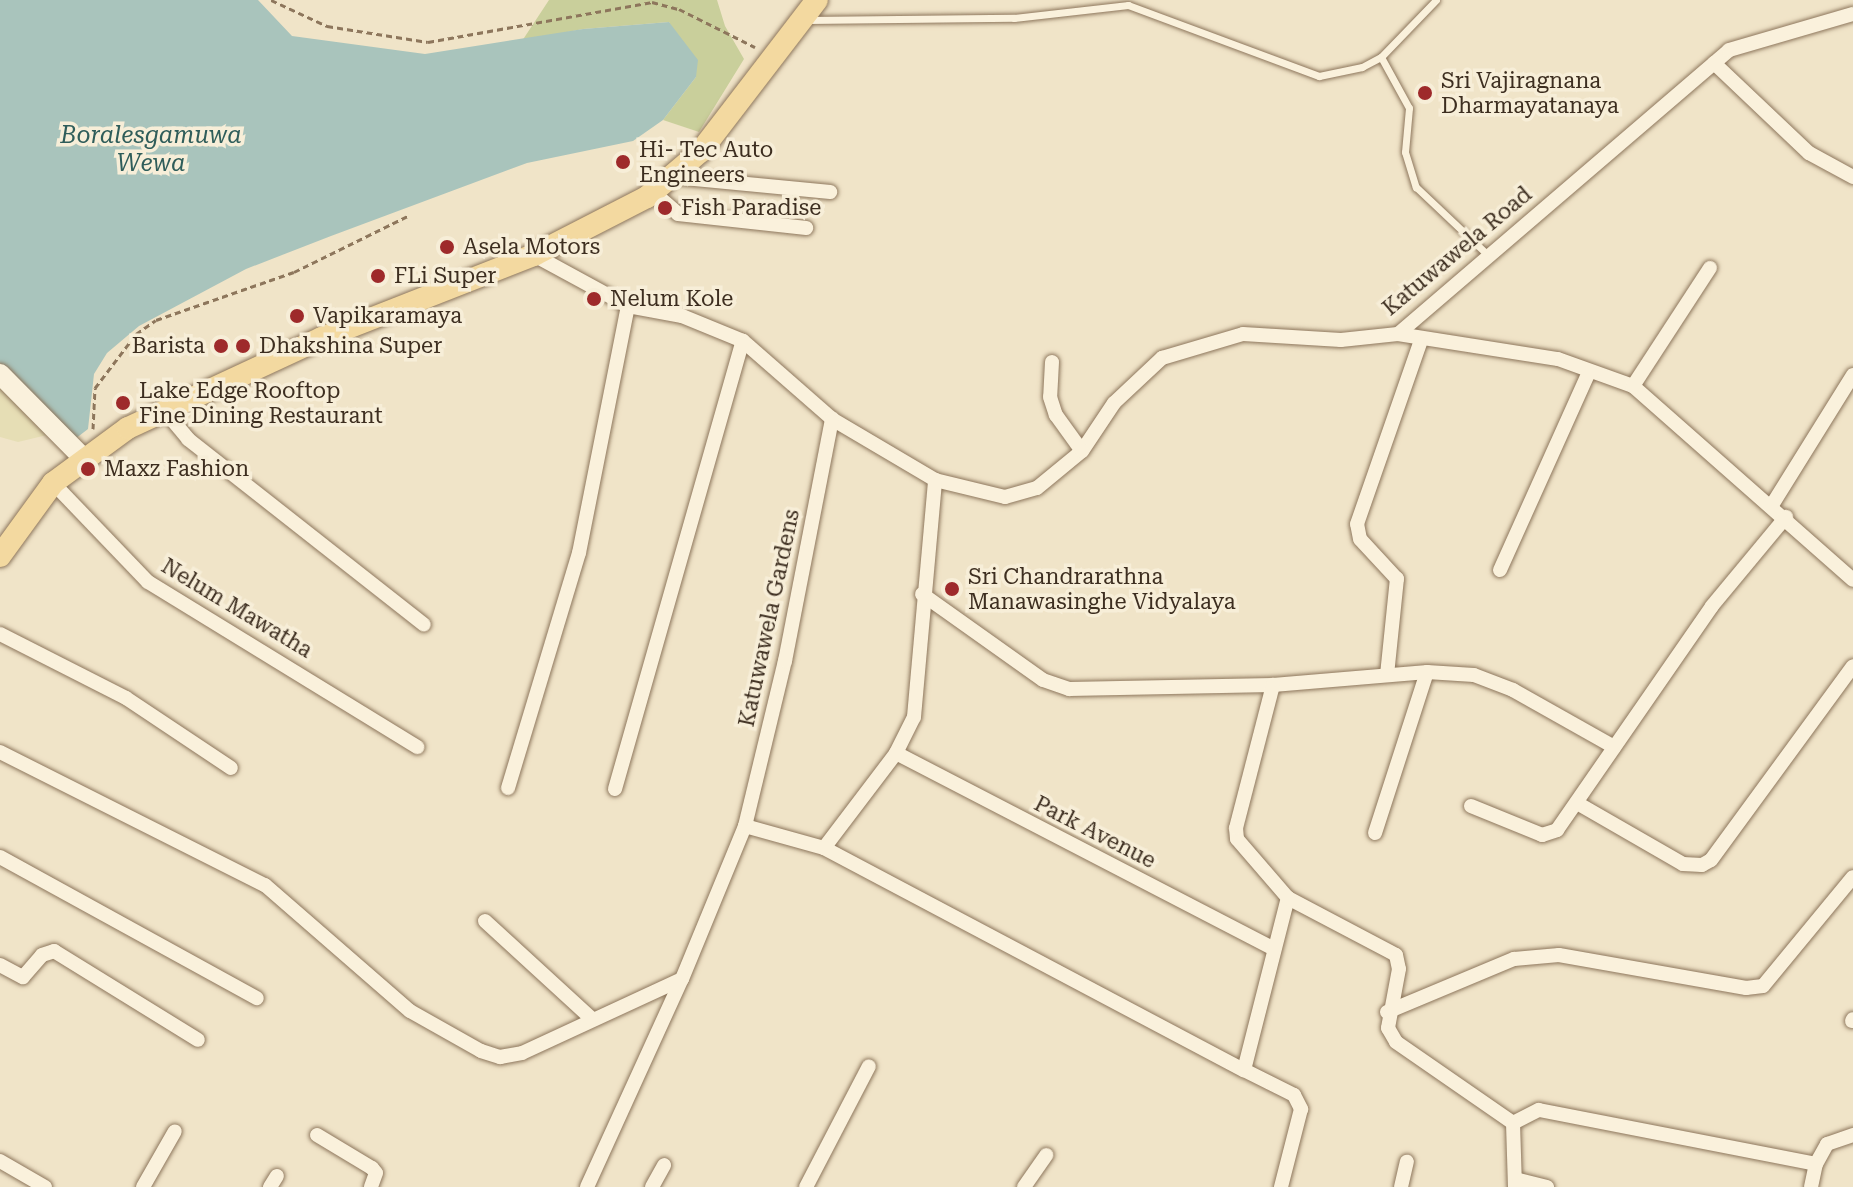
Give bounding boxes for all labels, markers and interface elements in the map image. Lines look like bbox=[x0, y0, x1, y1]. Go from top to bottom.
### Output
place label: Sri Vajiragnana Dharmayatanaya bbox=[1441, 67, 1619, 118]
marker: Sri Vajiragnana Dharmayatanaya bbox=[1416, 84, 1434, 102]
water label: Boralesgamuwa Wewa bbox=[60, 122, 242, 178]
place label: Hi- Tec Auto Engineers bbox=[639, 136, 773, 188]
marker: Hi- Tec Auto Engineers bbox=[614, 153, 632, 171]
street label: Katuwawela Road bbox=[1377, 181, 1537, 321]
place label: Fish Paradise bbox=[681, 195, 821, 221]
marker: Fish Paradise bbox=[656, 199, 674, 217]
place label: Asela Motors bbox=[463, 234, 600, 260]
marker: Asela Motors bbox=[438, 238, 456, 256]
place label: FLi Super bbox=[394, 263, 496, 289]
marker: FLi Super bbox=[369, 267, 387, 285]
place label: Nelum Kole bbox=[610, 286, 733, 312]
marker: Nelum Kole bbox=[585, 290, 603, 308]
place label: Vapikaramaya bbox=[313, 303, 462, 329]
marker: Vapikaramaya bbox=[288, 307, 306, 325]
place label: Barista bbox=[132, 333, 205, 359]
place label: Dhakshina Super bbox=[259, 333, 442, 359]
marker: Barista bbox=[212, 337, 230, 355]
marker: Dhakshina Super bbox=[234, 337, 252, 355]
place label: Lake Edge Rooftop Fine Dining Restaurant bbox=[139, 377, 383, 428]
marker: Lake Edge Rooftop Fine Dining Restaurant bbox=[114, 394, 132, 412]
place label: Maxz Fashion bbox=[104, 456, 249, 482]
marker: Maxz Fashion bbox=[79, 460, 97, 478]
street label: Katuwawela Gardens bbox=[733, 507, 805, 729]
street label: Nelum Mawatha bbox=[157, 553, 317, 663]
place label: Sri Chandrarathna Manawasinghe Vidyalaya bbox=[968, 563, 1236, 614]
marker: Sri Chandrarathna Manawasinghe Vidyalaya bbox=[943, 580, 961, 598]
street label: Park Avenue bbox=[1030, 790, 1160, 874]

